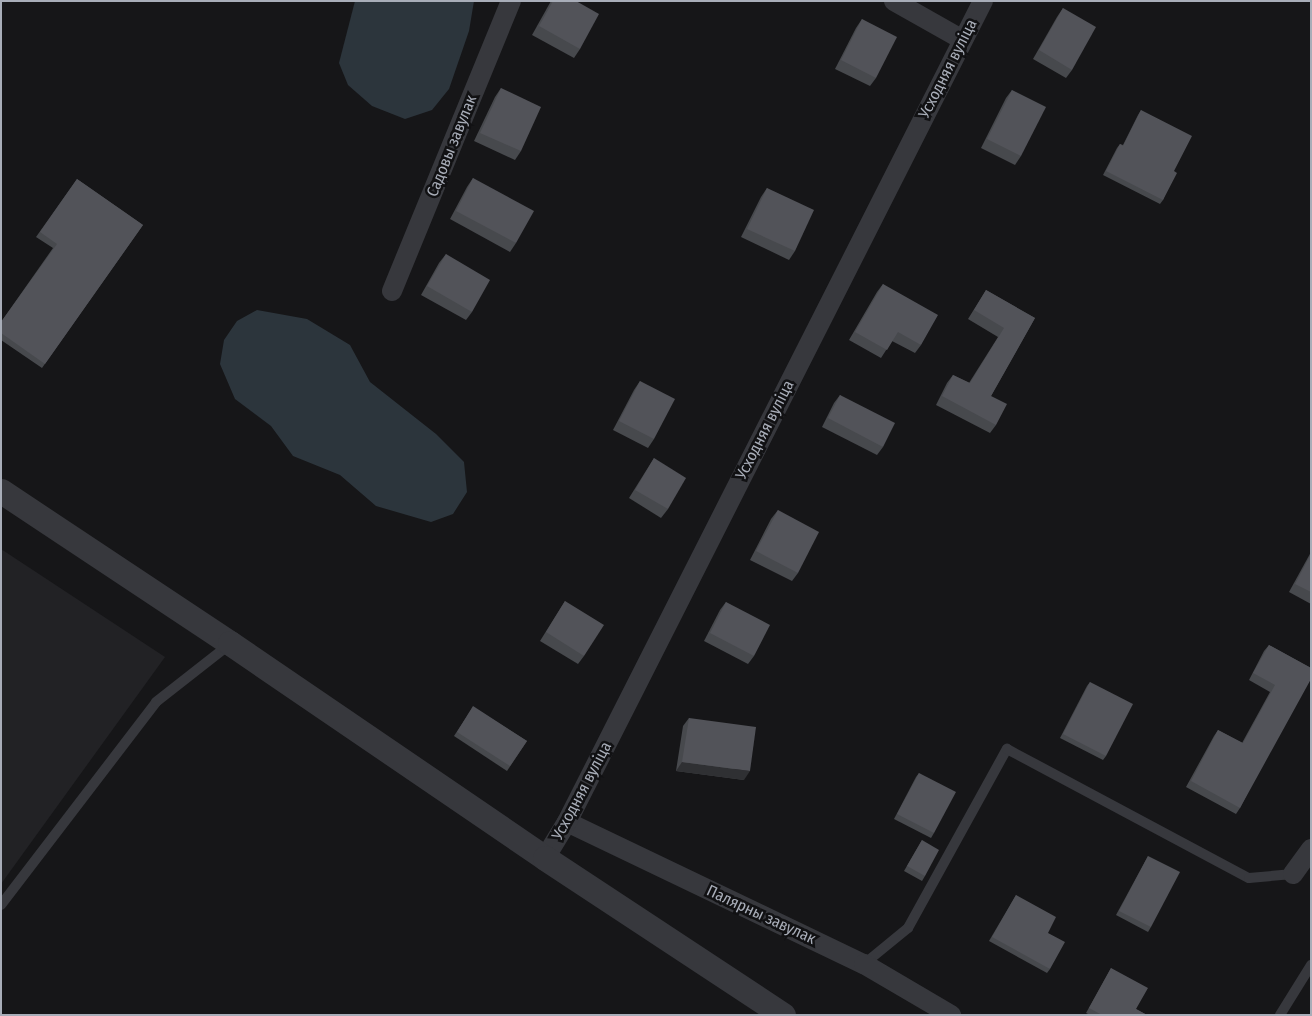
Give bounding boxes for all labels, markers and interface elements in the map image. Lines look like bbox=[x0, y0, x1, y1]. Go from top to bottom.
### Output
street label: Усходняя вуліца bbox=[915, 16, 981, 122]
street label: Садовы завулак bbox=[423, 92, 481, 200]
street label: Усходняя вуліца bbox=[732, 377, 798, 483]
street label: Усходняя вуліца bbox=[548, 739, 616, 843]
street label: Палярны завулак bbox=[703, 881, 819, 949]

